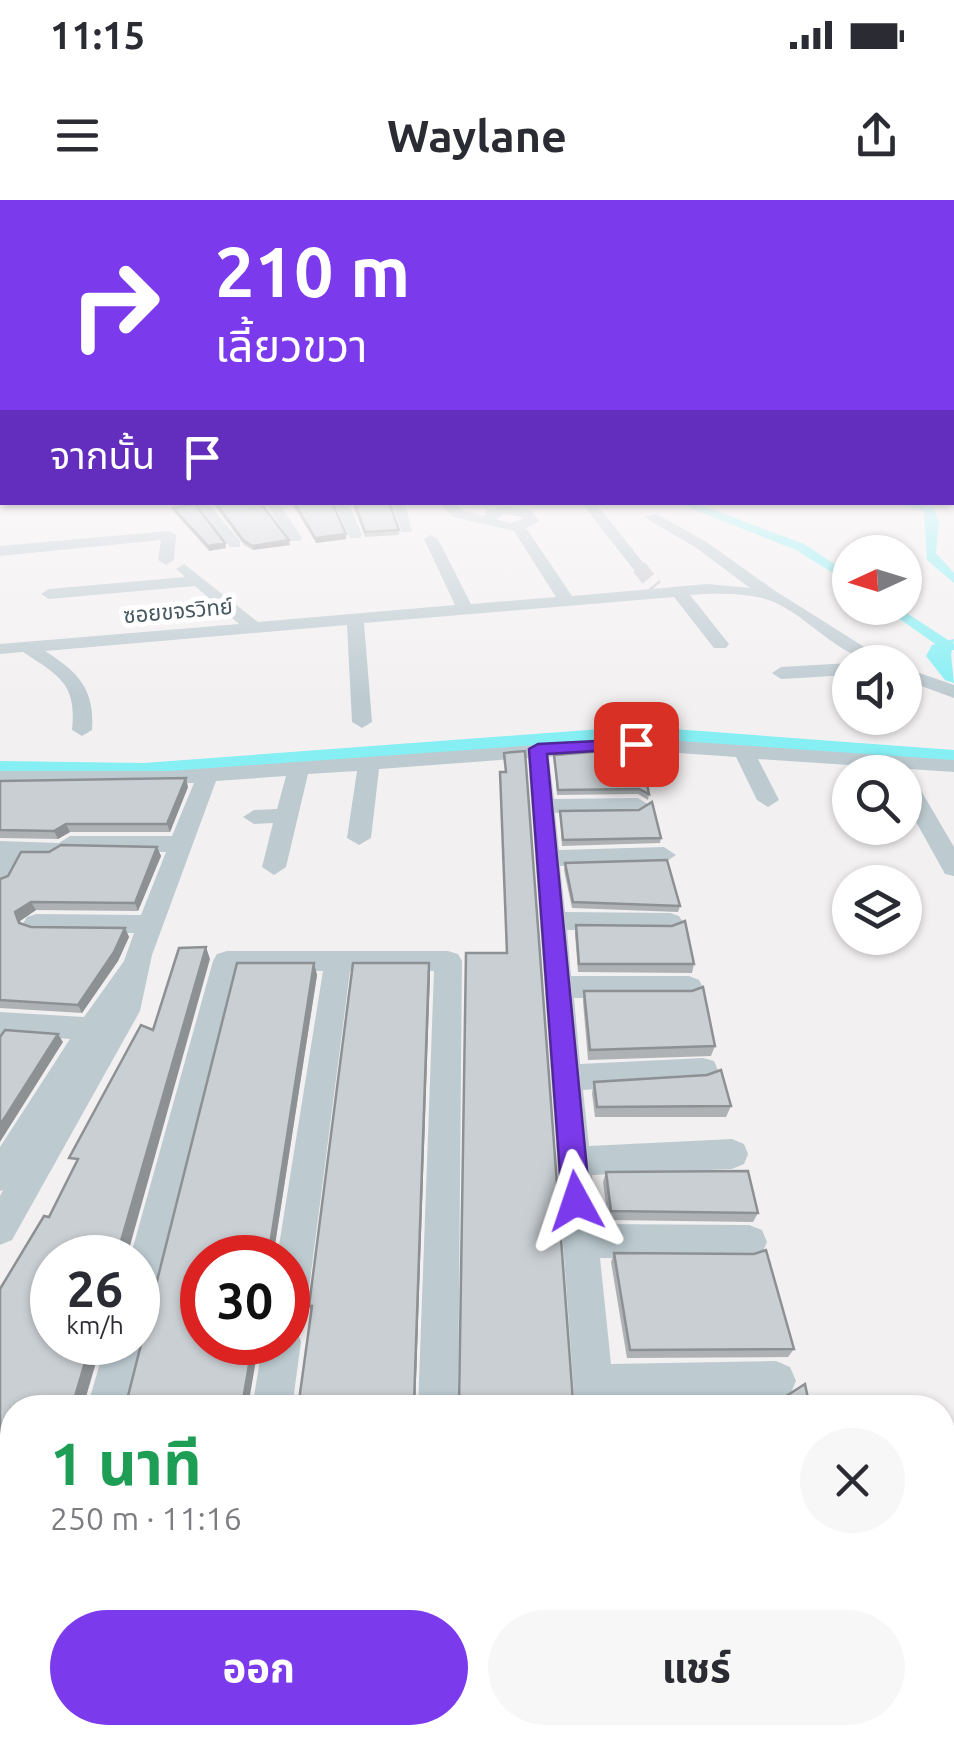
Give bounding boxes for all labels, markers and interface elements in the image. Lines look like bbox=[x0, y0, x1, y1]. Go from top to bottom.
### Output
text: 11:15 bbox=[50, 14, 145, 56]
icon: menu bbox=[50, 108, 105, 163]
icon: share bbox=[849, 108, 904, 163]
text: Waylane bbox=[387, 110, 567, 161]
text: 210 m bbox=[215, 232, 410, 310]
icon: right bbox=[50, 240, 180, 370]
text: เลี้ยวขวา bbox=[215, 320, 367, 371]
icon: arrive bbox=[175, 430, 230, 485]
text: จากนั้น bbox=[50, 434, 155, 476]
north arrow bbox=[832, 535, 922, 625]
map controls bbox=[832, 535, 922, 955]
street label: ซอยขจรวิทย์ bbox=[122, 593, 234, 627]
button: sound bbox=[832, 645, 922, 735]
pin bbox=[594, 702, 679, 787]
icon: arrive bbox=[609, 717, 664, 772]
button: search bbox=[832, 755, 922, 845]
button: layers bbox=[832, 865, 922, 955]
position arrow bbox=[524, 1149, 628, 1253]
speed limit sign: 30 bbox=[180, 1235, 310, 1365]
text: 26 bbox=[67, 1260, 123, 1316]
text: km/h bbox=[66, 1311, 124, 1339]
button: close bbox=[800, 1428, 905, 1533]
text: 1 นาที bbox=[50, 1429, 202, 1496]
text: 250 m · 11:16 bbox=[50, 1500, 242, 1536]
button: ออก bbox=[50, 1610, 468, 1725]
button: แชร์ bbox=[488, 1610, 905, 1725]

